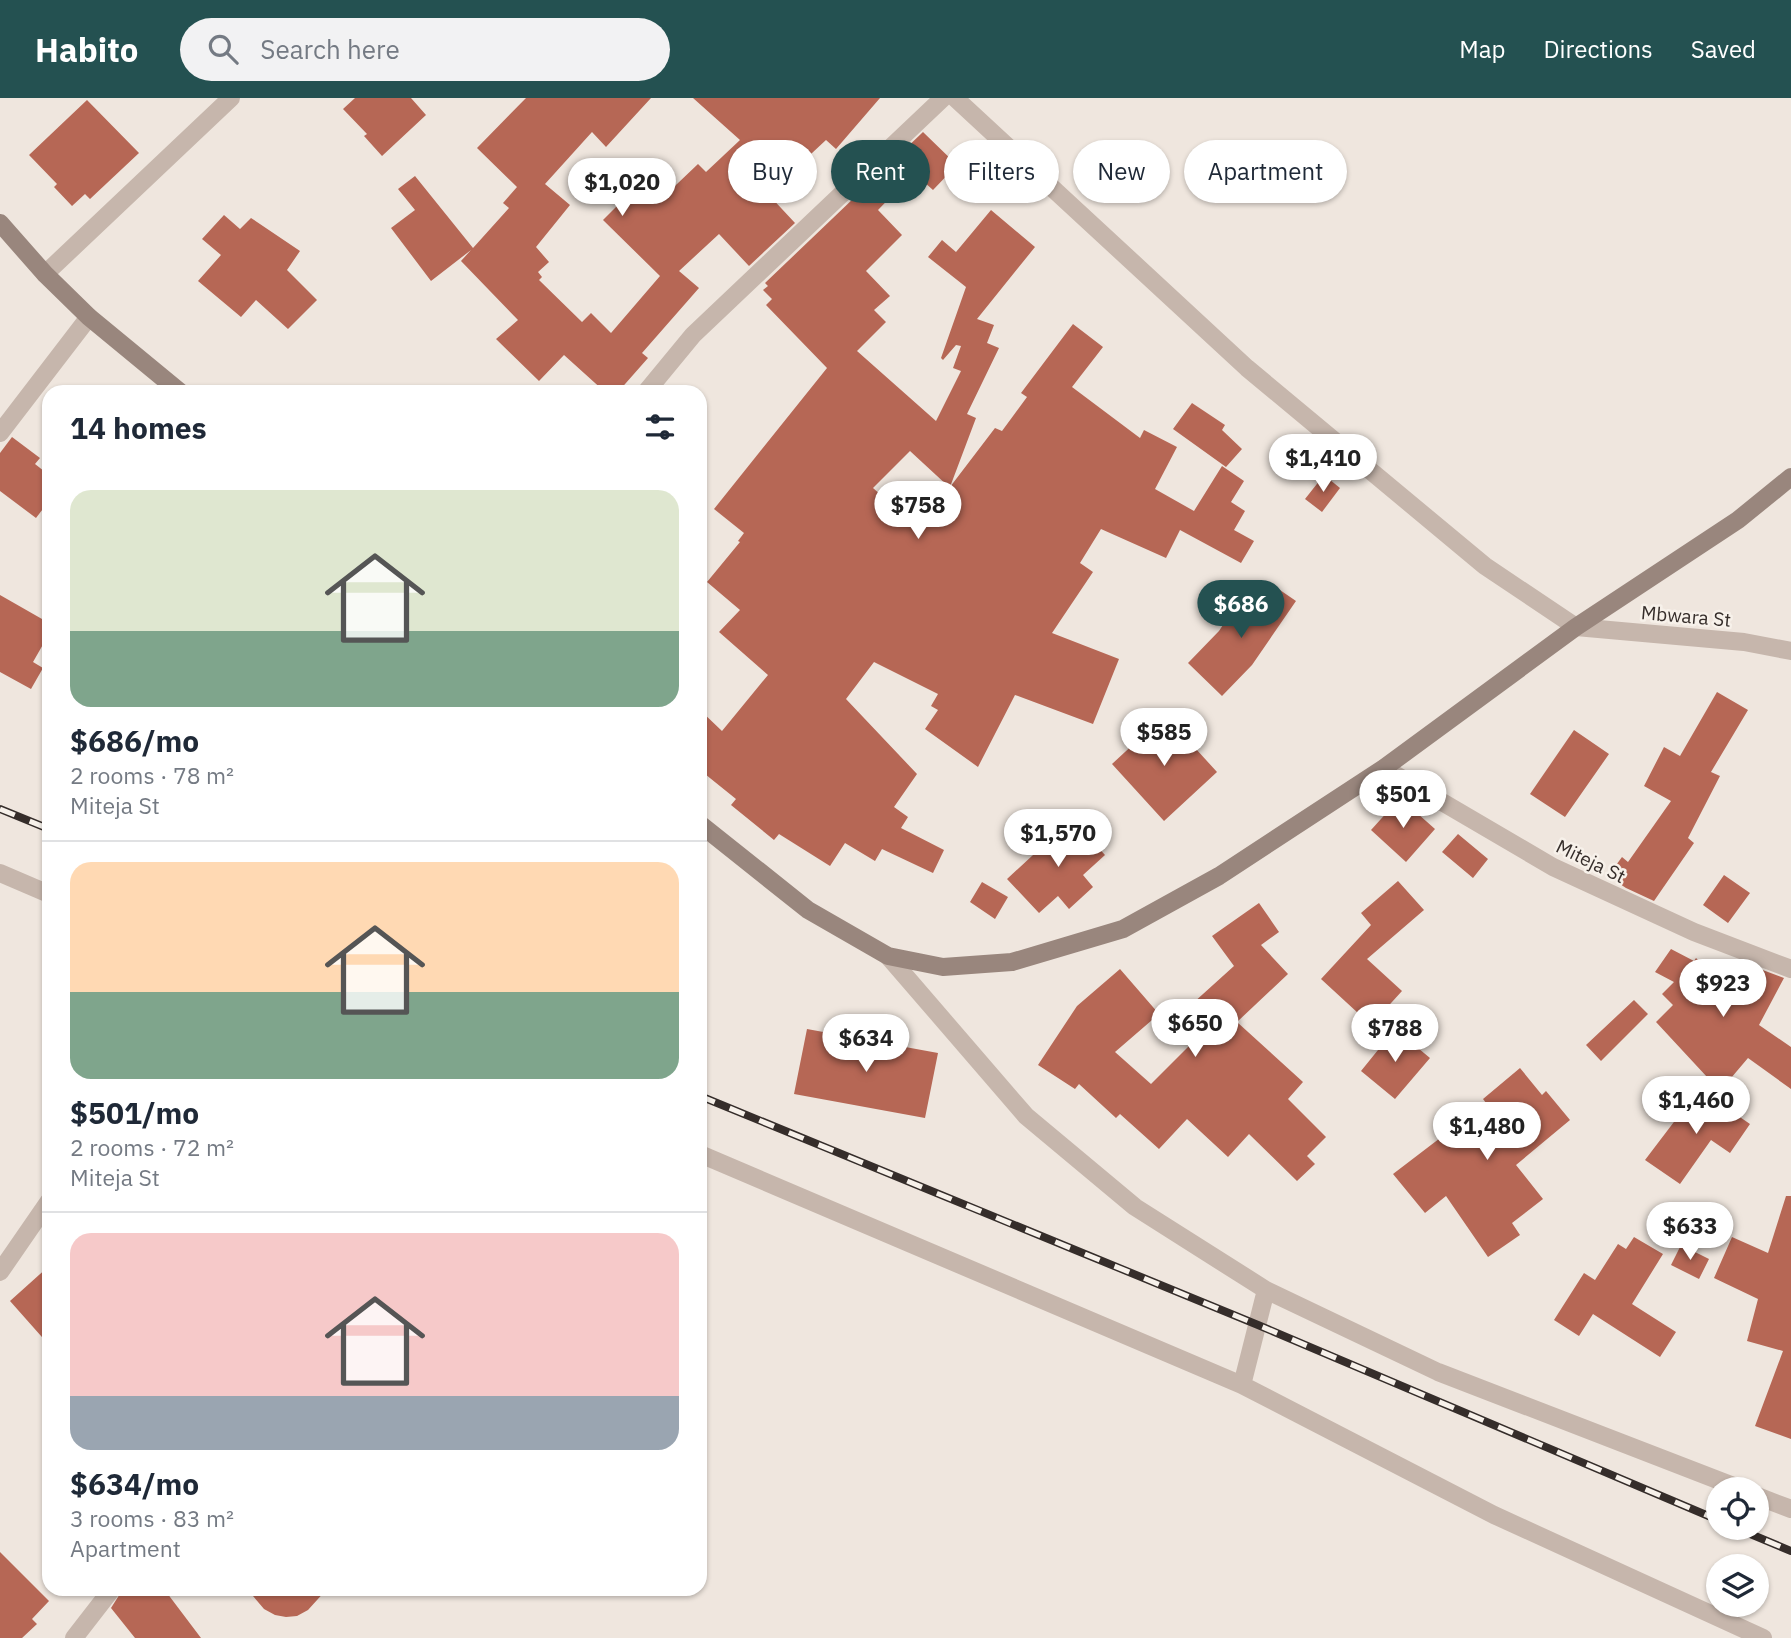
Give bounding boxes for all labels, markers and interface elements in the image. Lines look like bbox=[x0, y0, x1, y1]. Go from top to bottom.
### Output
search box bbox=[180, 18, 670, 81]
text: Habito bbox=[35, 28, 138, 71]
icon: search bbox=[204, 30, 242, 68]
text: Search here bbox=[260, 32, 400, 66]
text: Map bbox=[1459, 33, 1505, 65]
text: Directions bbox=[1543, 33, 1653, 65]
text: Saved bbox=[1691, 33, 1756, 65]
chip: Buy bbox=[728, 140, 817, 203]
chip: Rent bbox=[831, 140, 930, 203]
chip: Filters bbox=[944, 140, 1059, 203]
chip: New bbox=[1073, 140, 1170, 203]
chip: Apartment bbox=[1184, 140, 1347, 203]
pin: $1,020 bbox=[565, 158, 679, 218]
text: $1,020 bbox=[584, 166, 660, 196]
text: 14 homes bbox=[70, 408, 207, 447]
icon: filters bbox=[641, 408, 679, 446]
pin: $1,410 bbox=[1266, 434, 1380, 494]
text: $1,410 bbox=[1285, 442, 1361, 472]
pin: $758 bbox=[877, 482, 959, 541]
text: $758 bbox=[890, 489, 946, 519]
icon: home bbox=[312, 535, 438, 661]
pin: $686 bbox=[1200, 580, 1282, 640]
text: $686 bbox=[1213, 588, 1269, 618]
street label: Mbwara St bbox=[1640, 600, 1732, 632]
pin: $585 bbox=[1123, 708, 1205, 768]
text: $585 bbox=[1136, 716, 1192, 746]
text: $686/mo bbox=[70, 721, 199, 760]
text: 2 rooms · 78 m² bbox=[70, 760, 234, 790]
pin: $501 bbox=[1362, 770, 1444, 830]
text: $501 bbox=[1375, 778, 1431, 808]
text: Miteja St bbox=[70, 790, 160, 820]
pin: $1,570 bbox=[1001, 810, 1115, 869]
text: $1,570 bbox=[1020, 817, 1096, 847]
street label: Miteja St bbox=[1552, 834, 1630, 888]
icon: home bbox=[312, 907, 438, 1033]
pin: $923 bbox=[1682, 960, 1764, 1019]
text: $923 bbox=[1695, 967, 1751, 997]
pin: $650 bbox=[1154, 1000, 1236, 1059]
pin: $788 bbox=[1354, 1004, 1436, 1064]
text: $650 bbox=[1167, 1007, 1223, 1037]
text: $788 bbox=[1367, 1012, 1423, 1042]
pin: $634 bbox=[825, 1014, 907, 1074]
text: $634 bbox=[838, 1022, 894, 1052]
pin: $1,460 bbox=[1639, 1076, 1753, 1136]
text: $1,460 bbox=[1658, 1084, 1734, 1114]
text: $501/mo bbox=[70, 1093, 199, 1132]
pin: $1,480 bbox=[1430, 1102, 1544, 1162]
text: $1,480 bbox=[1449, 1110, 1525, 1140]
text: 2 rooms · 72 m² bbox=[70, 1132, 234, 1162]
text: Miteja St bbox=[70, 1162, 160, 1192]
pin: $633 bbox=[1649, 1202, 1731, 1262]
text: $633 bbox=[1662, 1210, 1718, 1240]
icon: home bbox=[312, 1278, 438, 1404]
text: $634/mo bbox=[70, 1464, 199, 1503]
map controls bbox=[1706, 1477, 1769, 1617]
button: locate bbox=[1706, 1477, 1769, 1540]
text: 3 rooms · 83 m² bbox=[70, 1503, 234, 1533]
text: Apartment bbox=[70, 1533, 181, 1563]
button: layers bbox=[1706, 1554, 1769, 1617]

